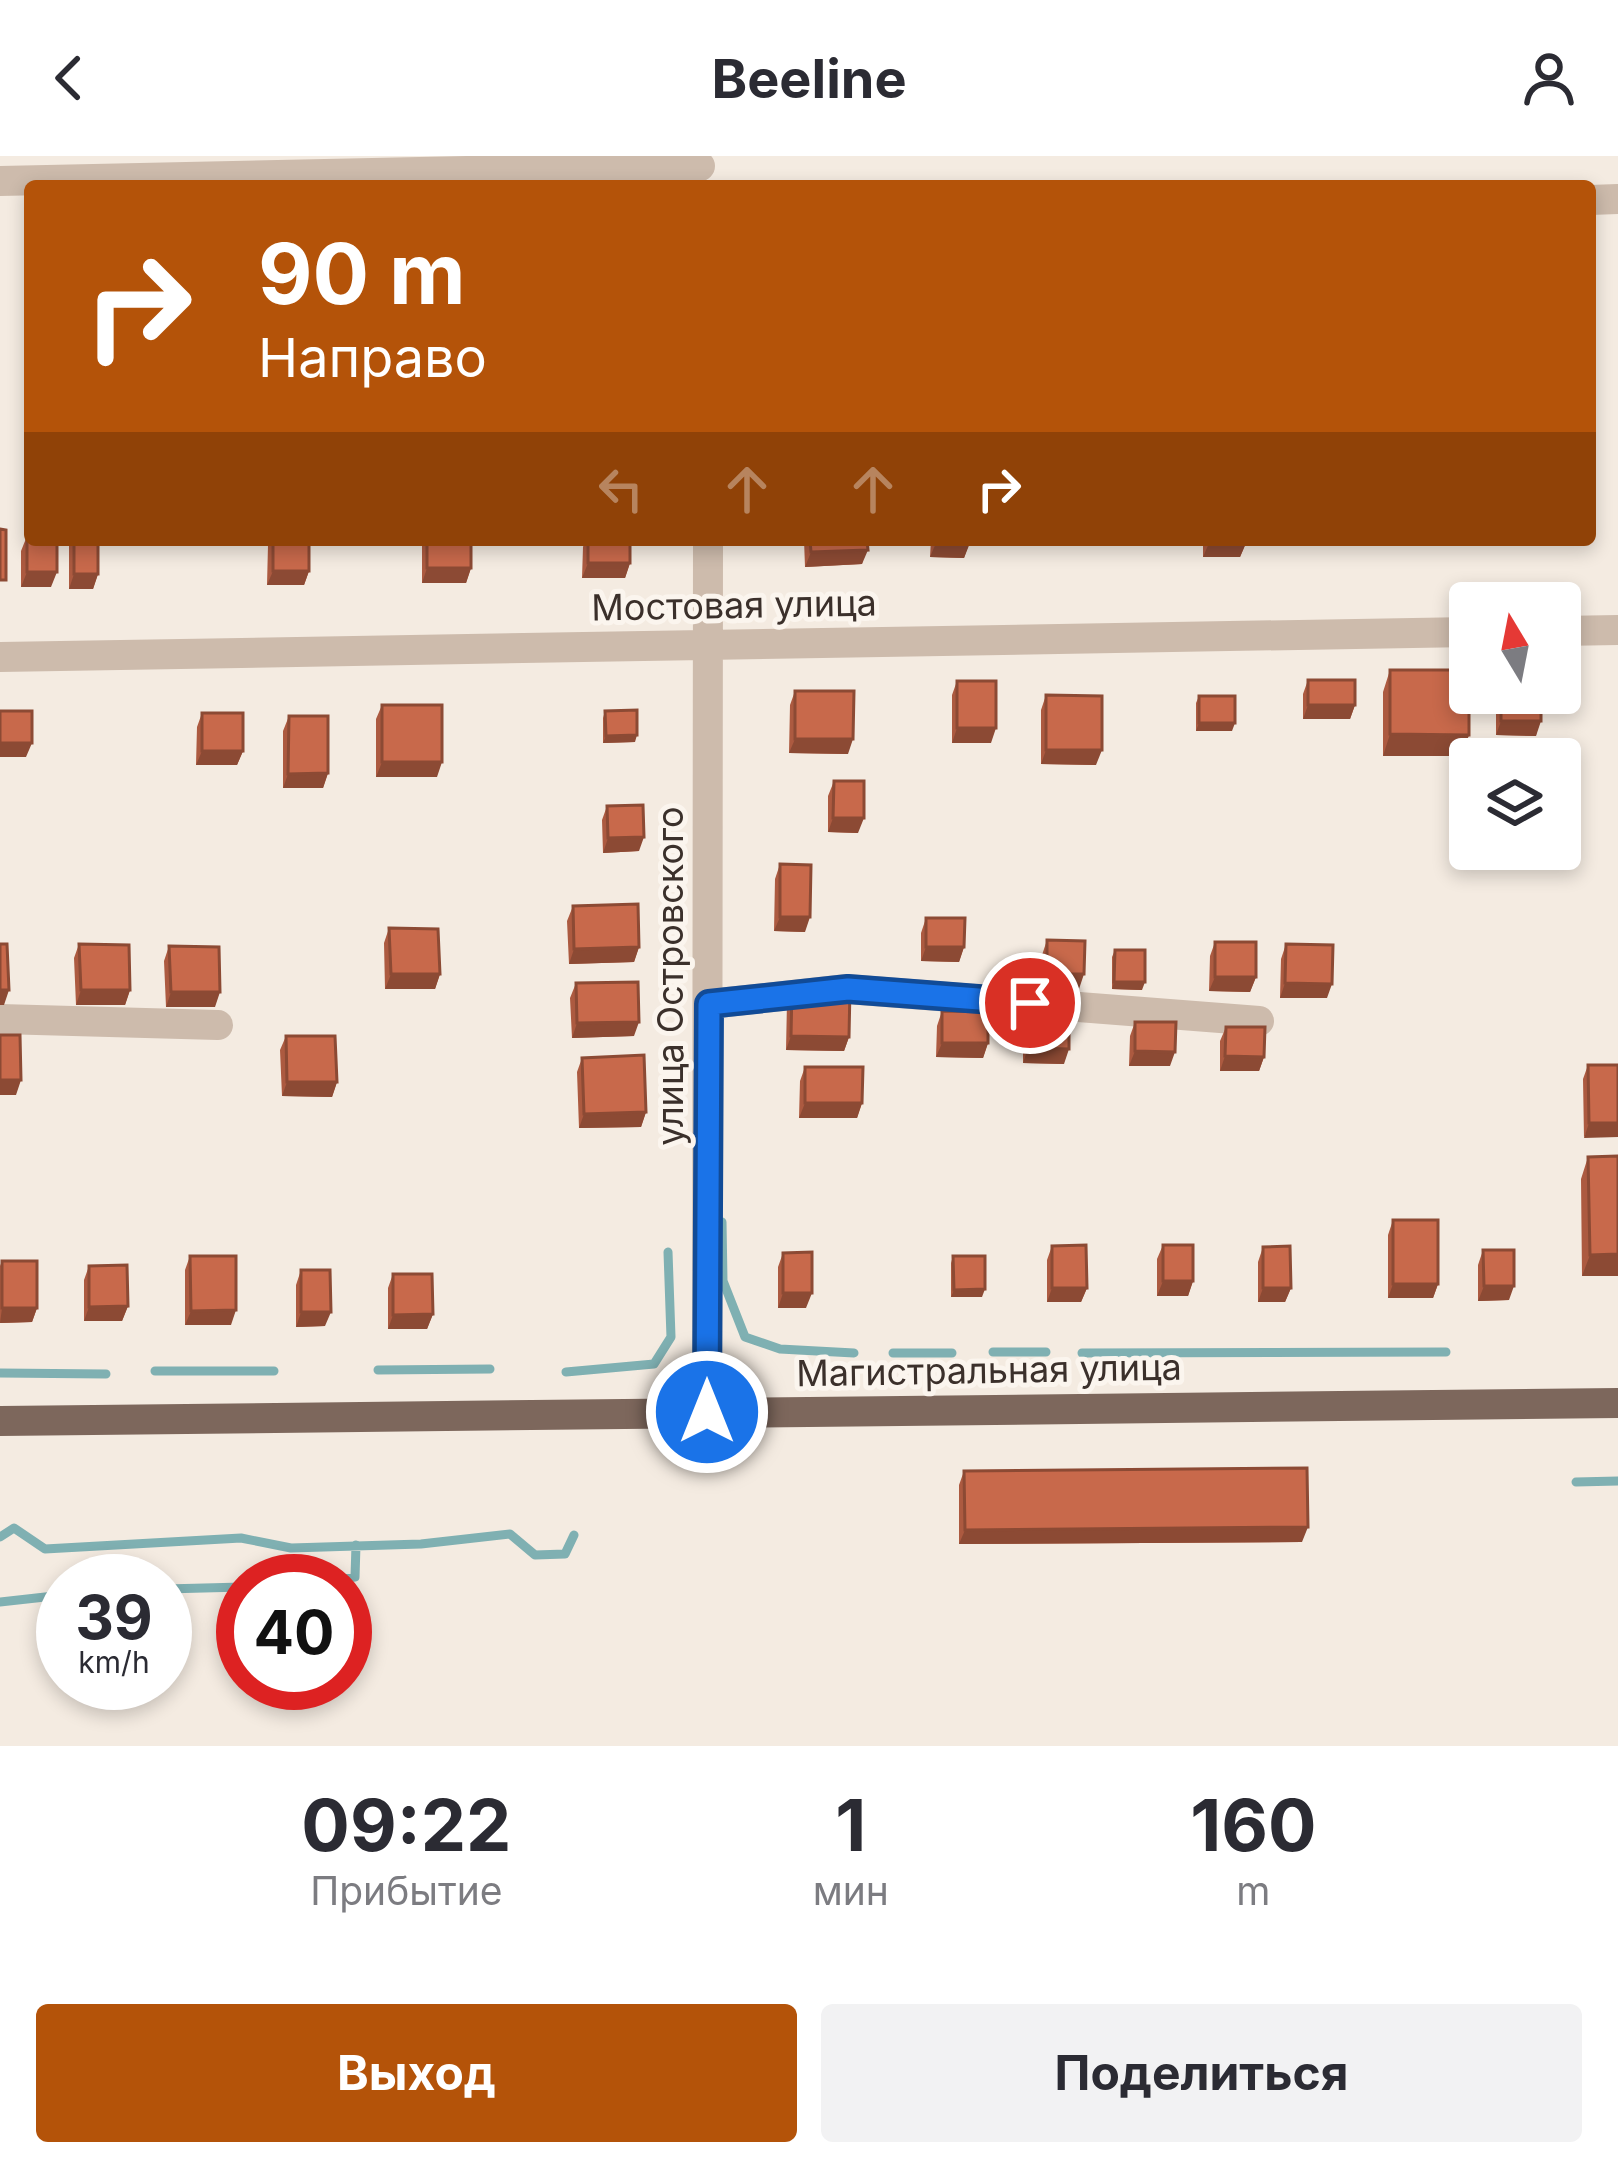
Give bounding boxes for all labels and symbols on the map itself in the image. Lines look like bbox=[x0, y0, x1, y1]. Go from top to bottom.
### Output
street label: Мостовая улица bbox=[591, 581, 877, 629]
north arrow bbox=[1449, 582, 1581, 714]
street label: улица Островского bbox=[648, 806, 692, 1146]
pin bbox=[979, 952, 1081, 1054]
street label: Магистральная улица bbox=[796, 1345, 1182, 1395]
position arrow bbox=[644, 1349, 770, 1475]
speed limit sign: 40 bbox=[216, 1554, 372, 1710]

